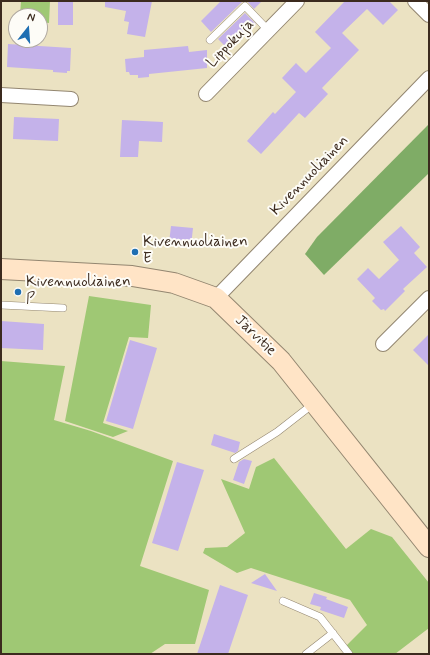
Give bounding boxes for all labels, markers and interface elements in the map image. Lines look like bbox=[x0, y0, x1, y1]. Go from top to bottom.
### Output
north arrow bbox=[8, 8, 48, 48]
text: N bbox=[26, 10, 37, 25]
street label: Lippokuja bbox=[204, 16, 258, 72]
street label: Kivennuoliainen bbox=[267, 132, 353, 220]
place label: Kivennuoliainen E bbox=[143, 234, 248, 269]
marker: Kivennuoliainen E bbox=[130, 247, 140, 257]
place label: Kivennuoliainen P bbox=[26, 274, 131, 309]
marker: Kivennuoliainen P bbox=[13, 287, 23, 297]
street label: Järvitie bbox=[231, 312, 279, 360]

